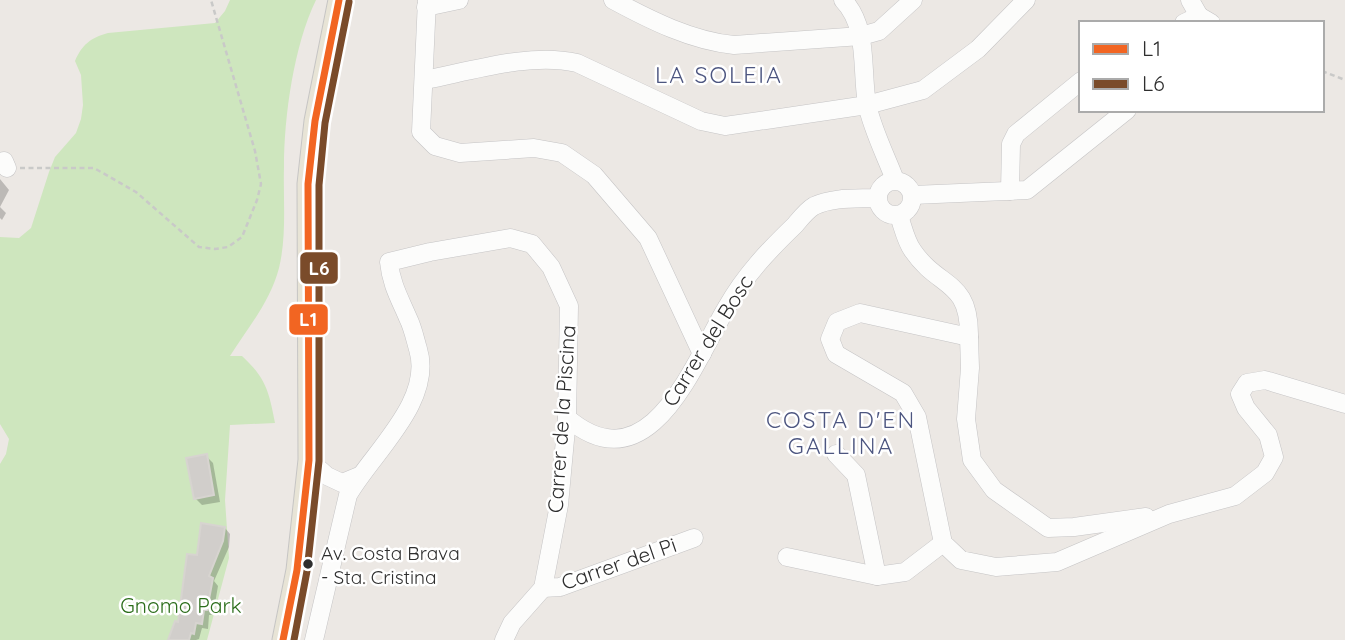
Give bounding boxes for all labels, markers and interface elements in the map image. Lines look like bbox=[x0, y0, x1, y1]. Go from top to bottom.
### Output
legend bbox=[1079, 21, 1324, 112]
text: L1 bbox=[1142, 35, 1161, 61]
district label: LA SOLEIA bbox=[655, 60, 783, 89]
text: L6 bbox=[1142, 70, 1164, 96]
line badge: L6 bbox=[299, 251, 339, 285]
text: L6 bbox=[308, 256, 330, 280]
street label: Carrer del Bosc bbox=[656, 270, 758, 411]
line badge: L1 bbox=[288, 303, 329, 336]
text: L1 bbox=[299, 307, 317, 331]
street label: Carrer de la Piscina bbox=[541, 324, 581, 514]
district label: COSTA D'EN GALLINA bbox=[766, 405, 916, 460]
street label: Carrer del Pi bbox=[558, 531, 680, 595]
place label: Av. Costa Brava - Sta. Cristina bbox=[321, 541, 460, 589]
marker: Av. Costa Brava - Sta. Cristina bbox=[301, 557, 315, 571]
park label: Gnomo Park bbox=[120, 592, 242, 618]

